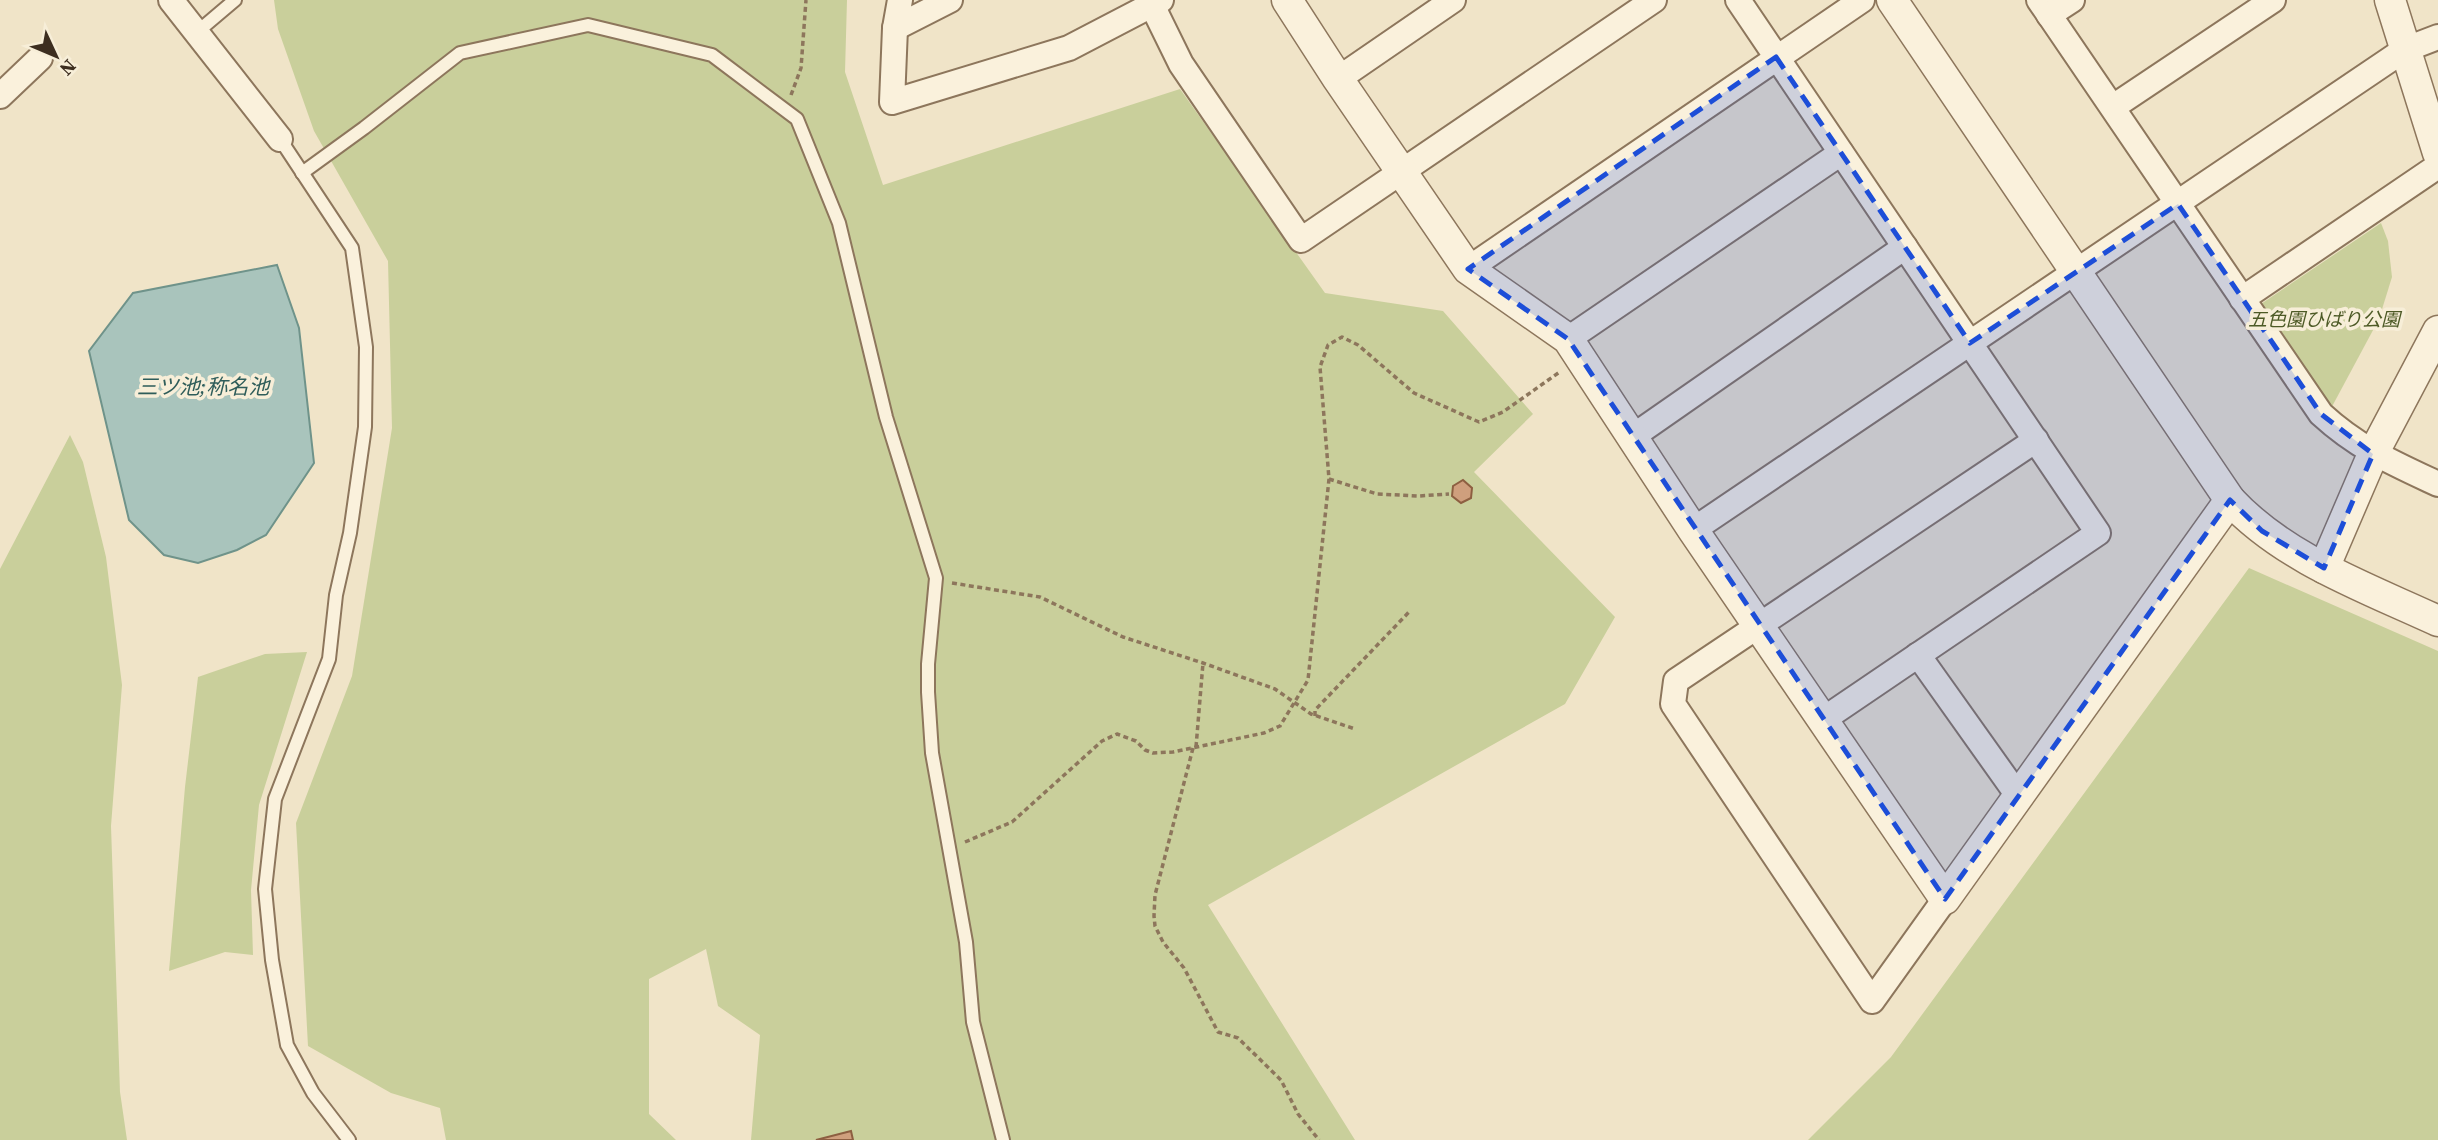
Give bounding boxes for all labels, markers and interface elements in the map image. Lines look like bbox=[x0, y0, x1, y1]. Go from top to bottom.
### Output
north arrow bbox=[21, 21, 91, 91]
text: N bbox=[54, 54, 82, 82]
park label: 五色園ひばり公園 bbox=[2248, 306, 2403, 332]
water label: 三ツ池;称名池 bbox=[137, 372, 271, 401]

